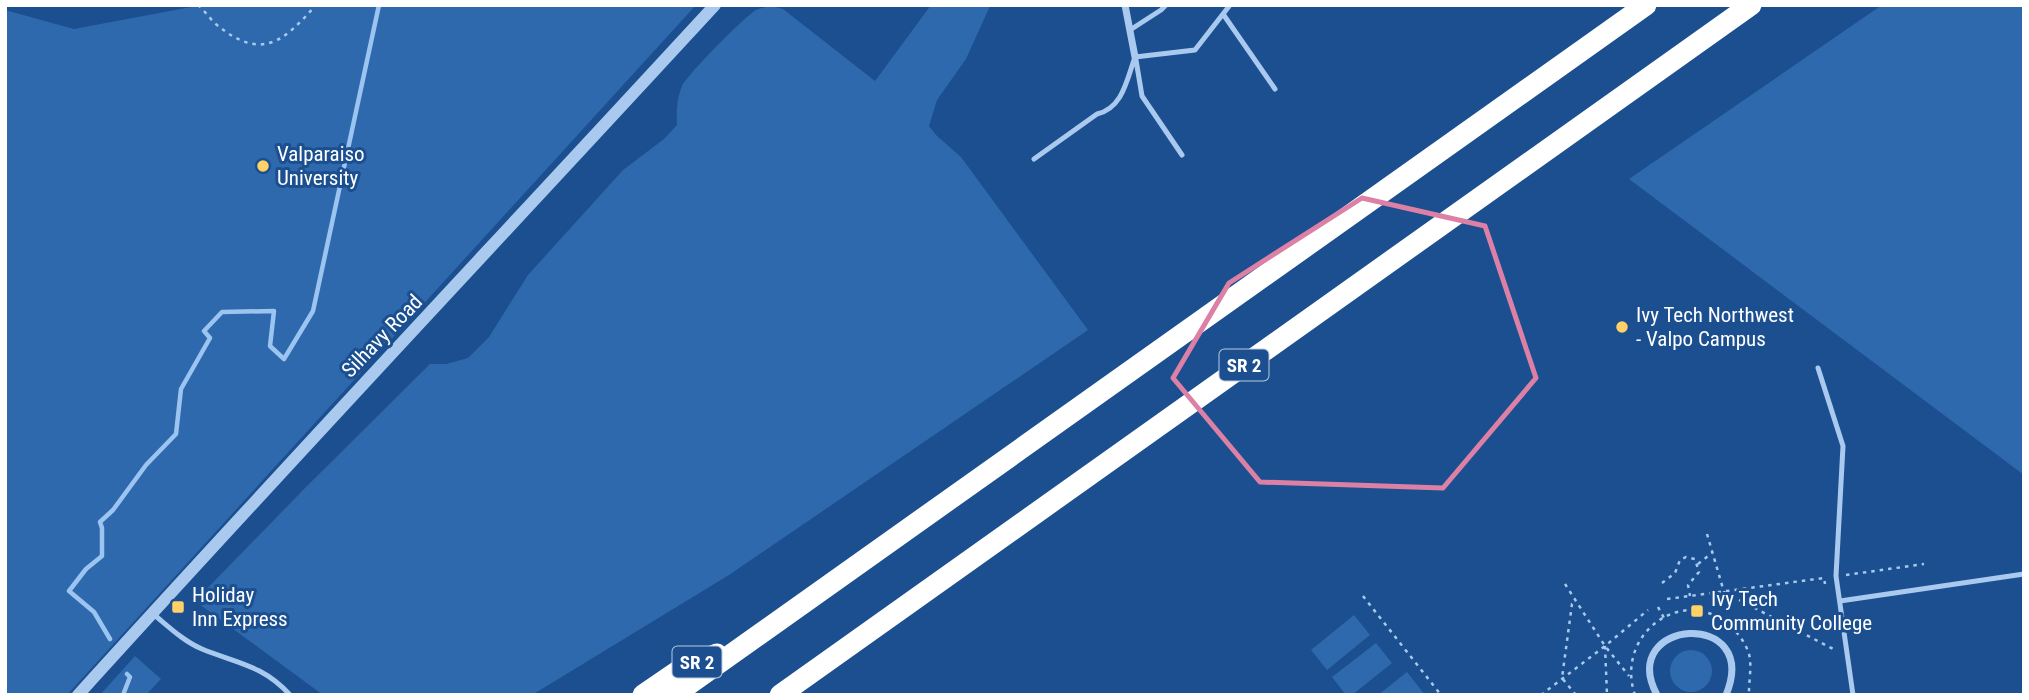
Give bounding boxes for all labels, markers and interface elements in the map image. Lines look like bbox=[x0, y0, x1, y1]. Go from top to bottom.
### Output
place label: Valparaiso University bbox=[277, 142, 365, 190]
marker: Valparaiso University bbox=[255, 158, 271, 174]
street label: Silhavy Road bbox=[337, 290, 427, 382]
place label: Ivy Tech Northwest - Valpo Campus bbox=[1636, 303, 1794, 351]
marker: Ivy Tech Northwest - Valpo Campus bbox=[1614, 319, 1630, 335]
road number: SR 2 bbox=[1220, 350, 1268, 380]
place label: Holiday Inn Express bbox=[192, 583, 288, 631]
place label: Ivy Tech Community College bbox=[1711, 587, 1872, 635]
marker: Holiday Inn Express bbox=[170, 599, 186, 615]
marker: Ivy Tech Community College bbox=[1689, 603, 1705, 619]
road number: SR 2 bbox=[672, 646, 722, 678]

